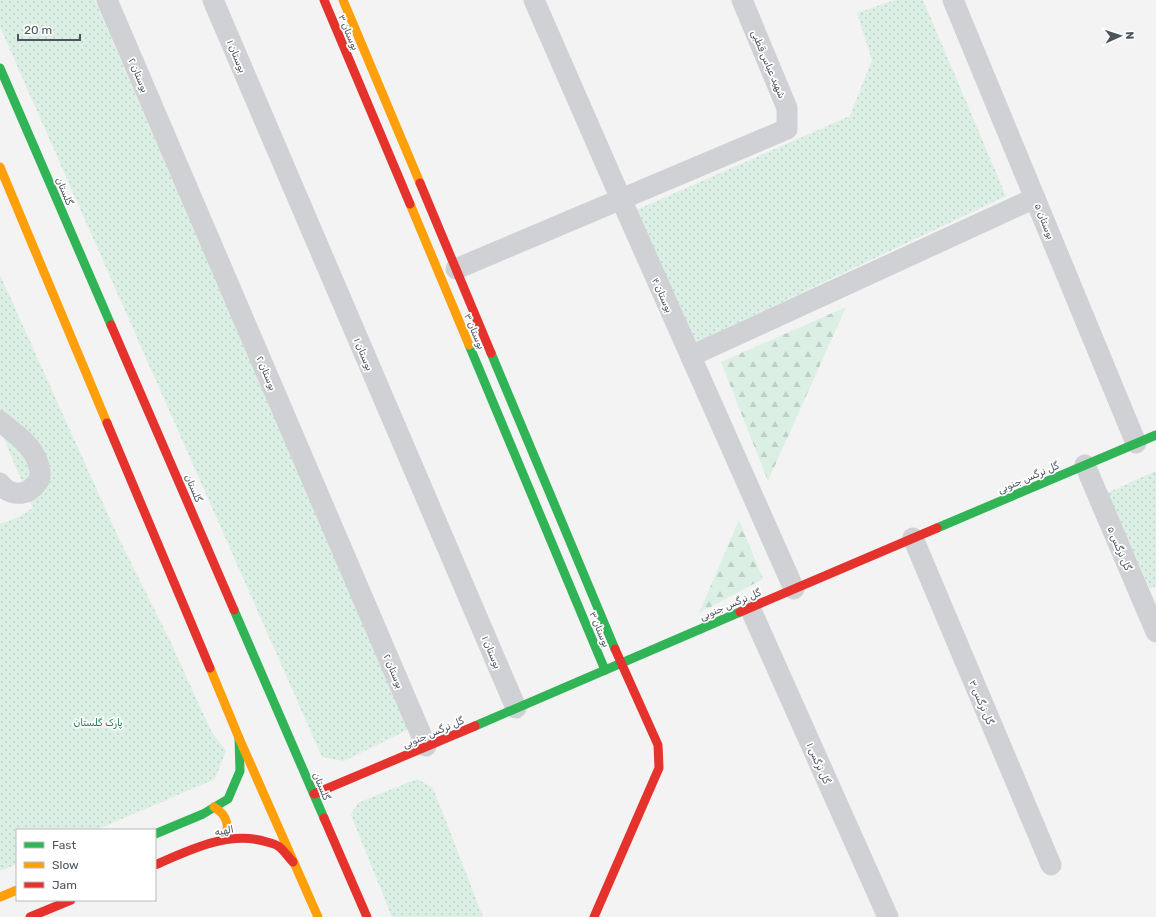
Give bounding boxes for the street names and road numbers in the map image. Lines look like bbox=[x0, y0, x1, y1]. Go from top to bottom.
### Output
street label: بوستان ۳ bbox=[335, 13, 361, 52]
street label: شهید عباس قطبی bbox=[748, 28, 788, 100]
street label: بوستان ۱ bbox=[224, 38, 248, 75]
street label: بوستان ۲ bbox=[125, 56, 151, 94]
street label: گلستان bbox=[53, 176, 75, 208]
street label: بوستان ۵ bbox=[1031, 202, 1057, 241]
street label: بوستان ۴ bbox=[649, 276, 675, 315]
street label: بوستان ۳ bbox=[461, 312, 487, 351]
street label: بوستان ۱ bbox=[351, 336, 375, 373]
street label: بوستان ۲ bbox=[253, 354, 279, 392]
street label: گل نرگس جنوبی bbox=[996, 459, 1061, 496]
street label: گلستان bbox=[182, 473, 204, 505]
street label: گل نرگس ۵ bbox=[1104, 524, 1134, 573]
street label: گل نرگس جنوبی bbox=[698, 586, 763, 623]
street label: بوستان ۳ bbox=[586, 610, 612, 649]
street label: بوستان ۱ bbox=[479, 634, 503, 671]
street label: بوستان ۲ bbox=[380, 652, 406, 690]
street label: گل نرگس ۳ bbox=[966, 678, 996, 727]
street label: گل نرگس جنوبی bbox=[401, 714, 466, 751]
street label: گل نرگس ۱ bbox=[804, 741, 833, 786]
street label: گلستان bbox=[310, 771, 332, 803]
street label: الهیه bbox=[214, 823, 235, 839]

